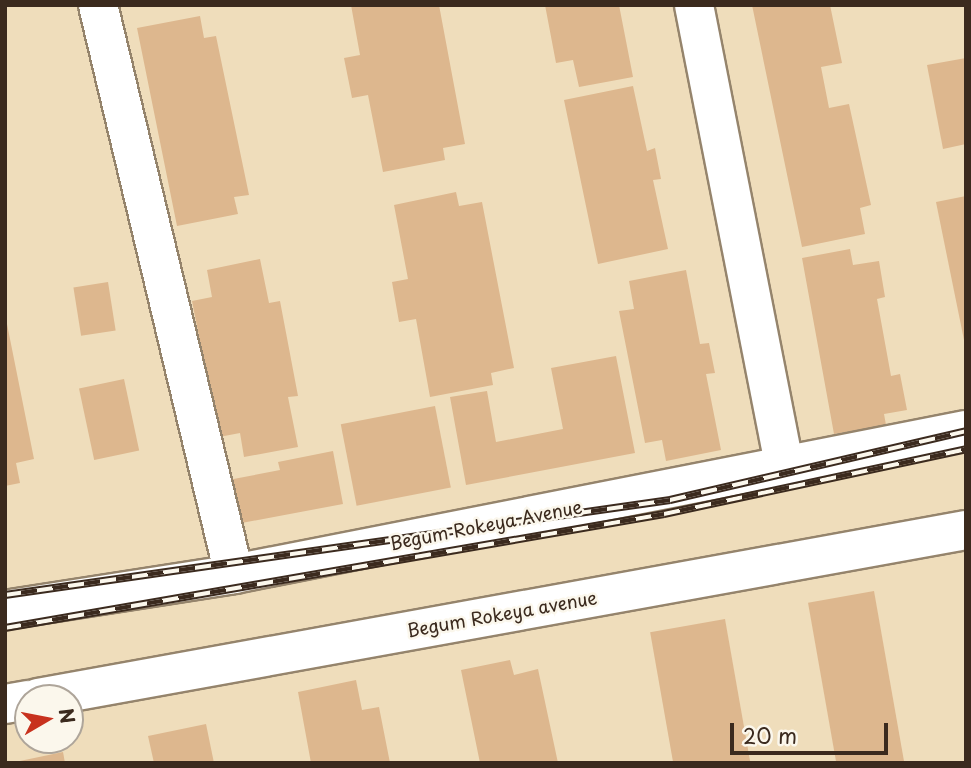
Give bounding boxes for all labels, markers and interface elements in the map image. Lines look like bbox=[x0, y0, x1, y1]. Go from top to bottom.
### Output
street label: Begum Rokeya Avenue bbox=[388, 496, 584, 554]
street label: Begum Rokeya avenue bbox=[405, 587, 599, 641]
north arrow bbox=[14, 684, 84, 754]
text: N bbox=[53, 706, 83, 726]
scale bar bbox=[733, 708, 890, 752]
text: 20 m bbox=[743, 719, 797, 751]

